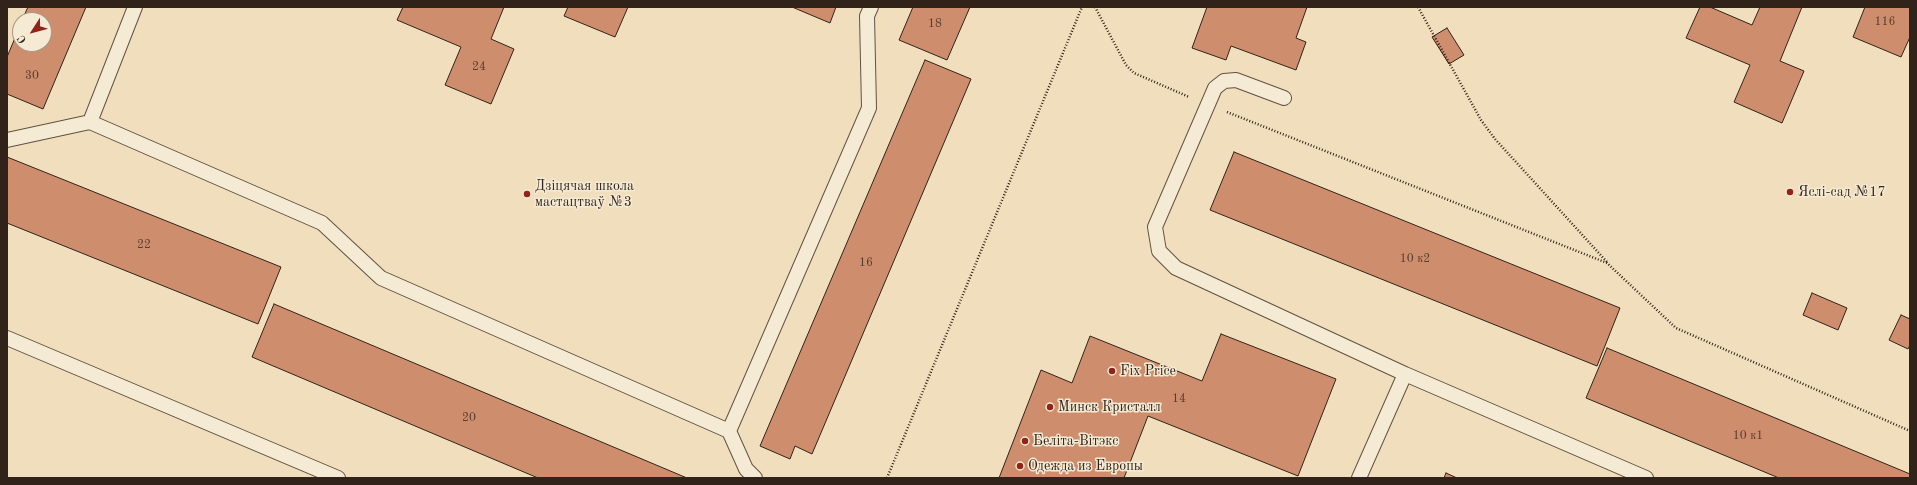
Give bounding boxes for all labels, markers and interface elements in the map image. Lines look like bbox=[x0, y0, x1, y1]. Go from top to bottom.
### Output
north arrow bbox=[12, 12, 52, 52]
house number: 116 bbox=[1875, 15, 1895, 29]
house number: 18 bbox=[928, 17, 942, 31]
text: С bbox=[16, 33, 29, 45]
house number: 24 bbox=[472, 60, 486, 74]
house number: 30 bbox=[25, 69, 39, 83]
place label: Дзіцячая школа мастацтваў №3 bbox=[535, 178, 634, 210]
place label: Яслі-сад №17 bbox=[1798, 184, 1886, 200]
marker: Яслі-сад №17 bbox=[1785, 187, 1795, 197]
marker: Дзіцячая школа мастацтваў №3 bbox=[522, 189, 532, 199]
house number: 22 bbox=[137, 238, 151, 252]
house number: 10 к2 bbox=[1400, 252, 1430, 266]
house number: 16 bbox=[859, 256, 873, 270]
place label: Fix Price bbox=[1120, 363, 1176, 379]
marker: Fix Price bbox=[1107, 366, 1117, 376]
house number: 14 bbox=[1172, 392, 1186, 406]
place label: Минск Кристалл bbox=[1058, 399, 1161, 415]
marker: Минск Кристалл bbox=[1045, 402, 1055, 412]
house number: 20 bbox=[462, 411, 476, 425]
house number: 10 к1 bbox=[1733, 429, 1763, 443]
place label: Беліта-Вітэкс bbox=[1033, 433, 1118, 449]
marker: Беліта-Вітэкс bbox=[1020, 436, 1030, 446]
place label: Одежда из Европы bbox=[1028, 458, 1143, 474]
marker: Одежда из Европы bbox=[1015, 461, 1025, 471]

